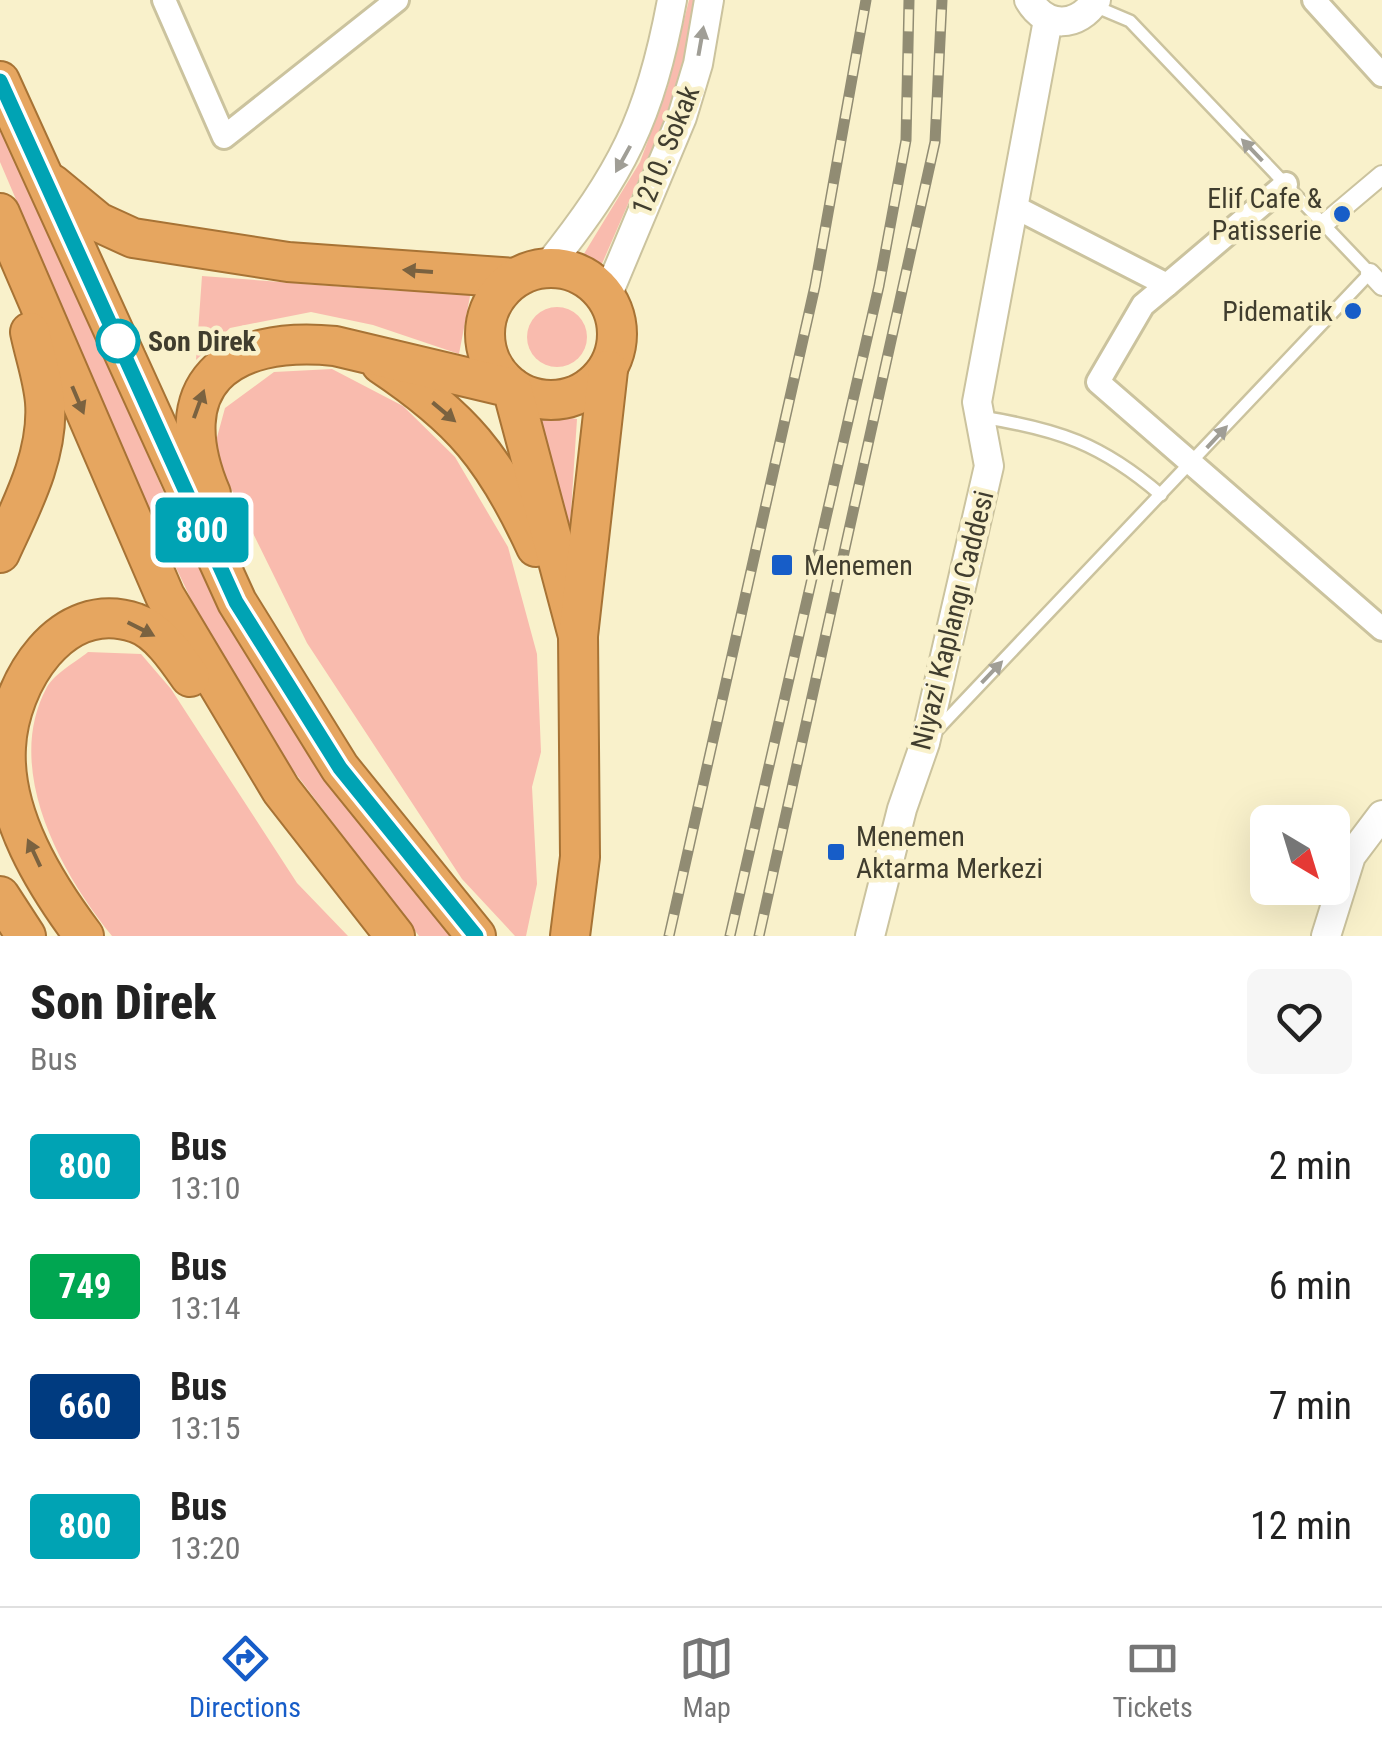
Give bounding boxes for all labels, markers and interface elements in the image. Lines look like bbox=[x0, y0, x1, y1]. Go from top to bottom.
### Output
one-way arrow bbox=[694, 25, 710, 56]
street label: 1210. Sokak bbox=[625, 80, 706, 220]
one-way arrow bbox=[1241, 138, 1264, 162]
one-way arrow bbox=[614, 145, 632, 173]
place label: Elif Cafe & Patisserie bbox=[1207, 182, 1322, 247]
marker: Elif Cafe & Patisserie bbox=[1331, 203, 1353, 225]
one-way arrow bbox=[401, 263, 433, 279]
place label: Pidematik bbox=[1222, 295, 1333, 328]
marker: Pidematik bbox=[1342, 300, 1364, 322]
marker: Son Direk bbox=[97, 320, 139, 362]
place label: Son Direk bbox=[148, 325, 257, 358]
one-way arrow bbox=[70, 385, 86, 415]
one-way arrow bbox=[192, 388, 207, 418]
one-way arrow bbox=[432, 401, 457, 422]
one-way arrow bbox=[1205, 425, 1228, 449]
street label: Niyazi Kaplangı Caddesi bbox=[904, 487, 1001, 753]
line badge: 800 bbox=[144, 498, 260, 562]
text: 800 bbox=[175, 510, 229, 551]
place label: Menemen bbox=[804, 549, 913, 582]
marker: Menemen bbox=[769, 552, 795, 578]
one-way arrow bbox=[127, 620, 156, 637]
one-way arrow bbox=[980, 660, 1003, 684]
north arrow bbox=[1250, 805, 1350, 905]
map controls bbox=[1250, 805, 1350, 905]
place label: Menemen Aktarma Merkezi bbox=[856, 820, 1043, 885]
one-way arrow bbox=[25, 838, 42, 867]
marker: Menemen Aktarma Merkezi bbox=[825, 841, 847, 863]
button: heart bbox=[1247, 969, 1352, 1074]
text: Son Direk bbox=[30, 974, 216, 1031]
text: Bus bbox=[30, 1040, 78, 1078]
text: Bus bbox=[170, 1125, 227, 1169]
text: 2 min bbox=[1269, 1144, 1352, 1188]
text: 800 bbox=[58, 1146, 112, 1187]
text: 13:10 bbox=[170, 1169, 241, 1207]
text: Bus bbox=[170, 1245, 227, 1289]
text: 6 min bbox=[1269, 1264, 1352, 1308]
text: 749 bbox=[58, 1266, 112, 1307]
text: 13:14 bbox=[170, 1289, 241, 1327]
text: Bus bbox=[170, 1365, 227, 1409]
text: 7 min bbox=[1269, 1384, 1352, 1428]
text: 660 bbox=[58, 1386, 112, 1427]
text: 13:15 bbox=[170, 1409, 241, 1447]
text: Bus bbox=[170, 1485, 227, 1529]
text: 12 min bbox=[1250, 1504, 1352, 1548]
text: 800 bbox=[58, 1506, 112, 1547]
text: 13:20 bbox=[170, 1529, 241, 1567]
tab: Directions bbox=[189, 1631, 301, 1724]
tab: Map bbox=[679, 1631, 734, 1724]
tab: Tickets bbox=[1112, 1631, 1193, 1724]

